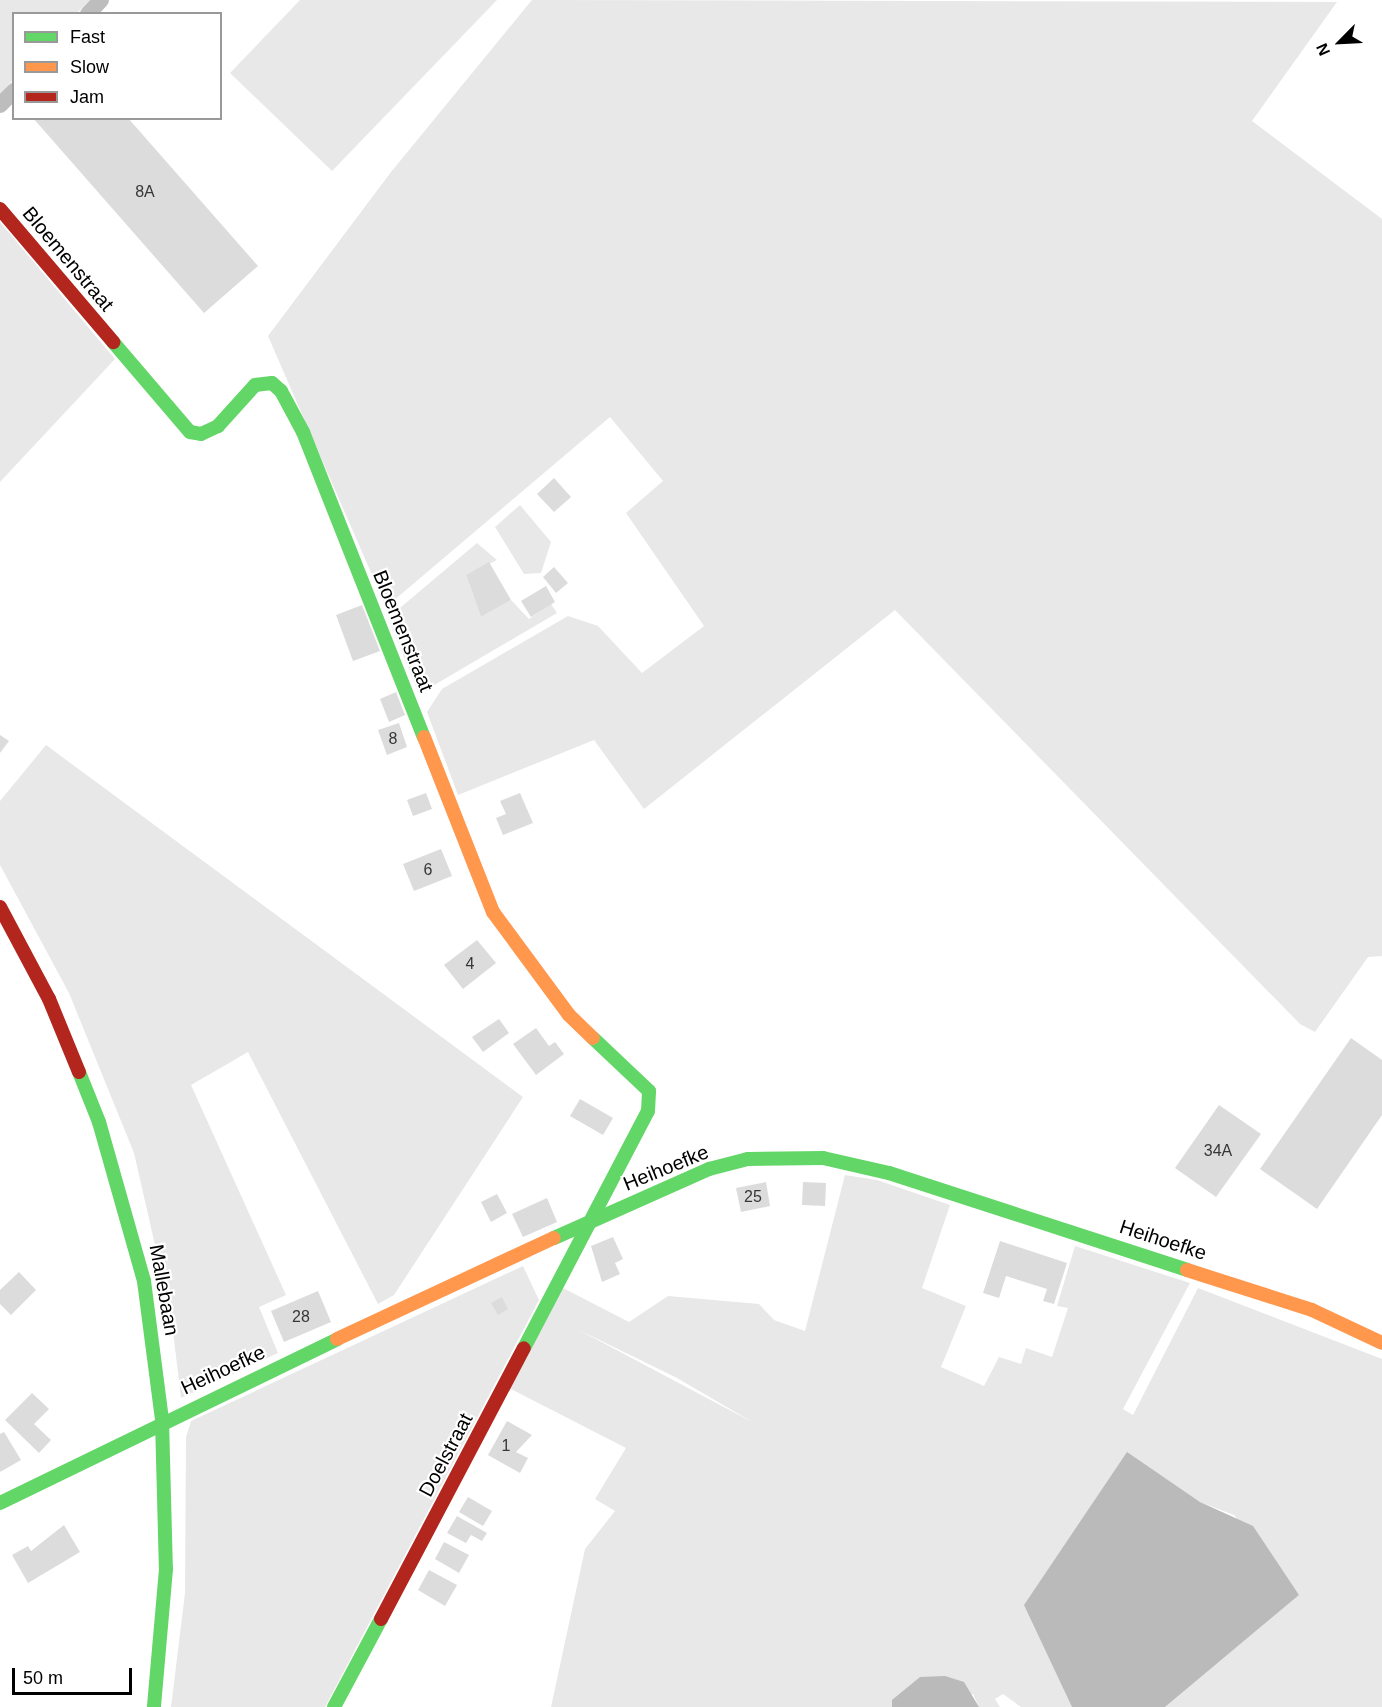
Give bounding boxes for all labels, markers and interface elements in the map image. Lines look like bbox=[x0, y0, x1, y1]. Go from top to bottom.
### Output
legend bbox=[12, 12, 222, 120]
north arrow bbox=[1310, 12, 1370, 72]
text: Fast bbox=[70, 27, 105, 47]
text: N bbox=[1313, 41, 1333, 58]
text: Slow bbox=[70, 57, 109, 77]
text: Jam bbox=[70, 87, 104, 107]
house number: 8A bbox=[135, 182, 155, 202]
street label: Bloemenstraat bbox=[17, 202, 119, 316]
street label: Bloemenstraat bbox=[368, 567, 438, 695]
house number: 8 bbox=[389, 729, 397, 749]
house number: 6 bbox=[424, 860, 432, 880]
house number: 4 bbox=[466, 954, 474, 974]
street label: Heihoefke bbox=[620, 1140, 712, 1196]
house number: 34A bbox=[1204, 1141, 1232, 1161]
house number: 25 bbox=[744, 1187, 762, 1207]
street label: Heihoefke bbox=[1116, 1215, 1210, 1265]
street label: Mallebaan bbox=[144, 1242, 184, 1338]
house number: 28 bbox=[292, 1307, 310, 1327]
street label: Heihoefke bbox=[177, 1340, 269, 1400]
street label: Doelstraat bbox=[414, 1409, 478, 1501]
house number: 1 bbox=[502, 1436, 510, 1456]
scale bar bbox=[15, 1656, 135, 1694]
text: 50 m bbox=[23, 1668, 63, 1688]

